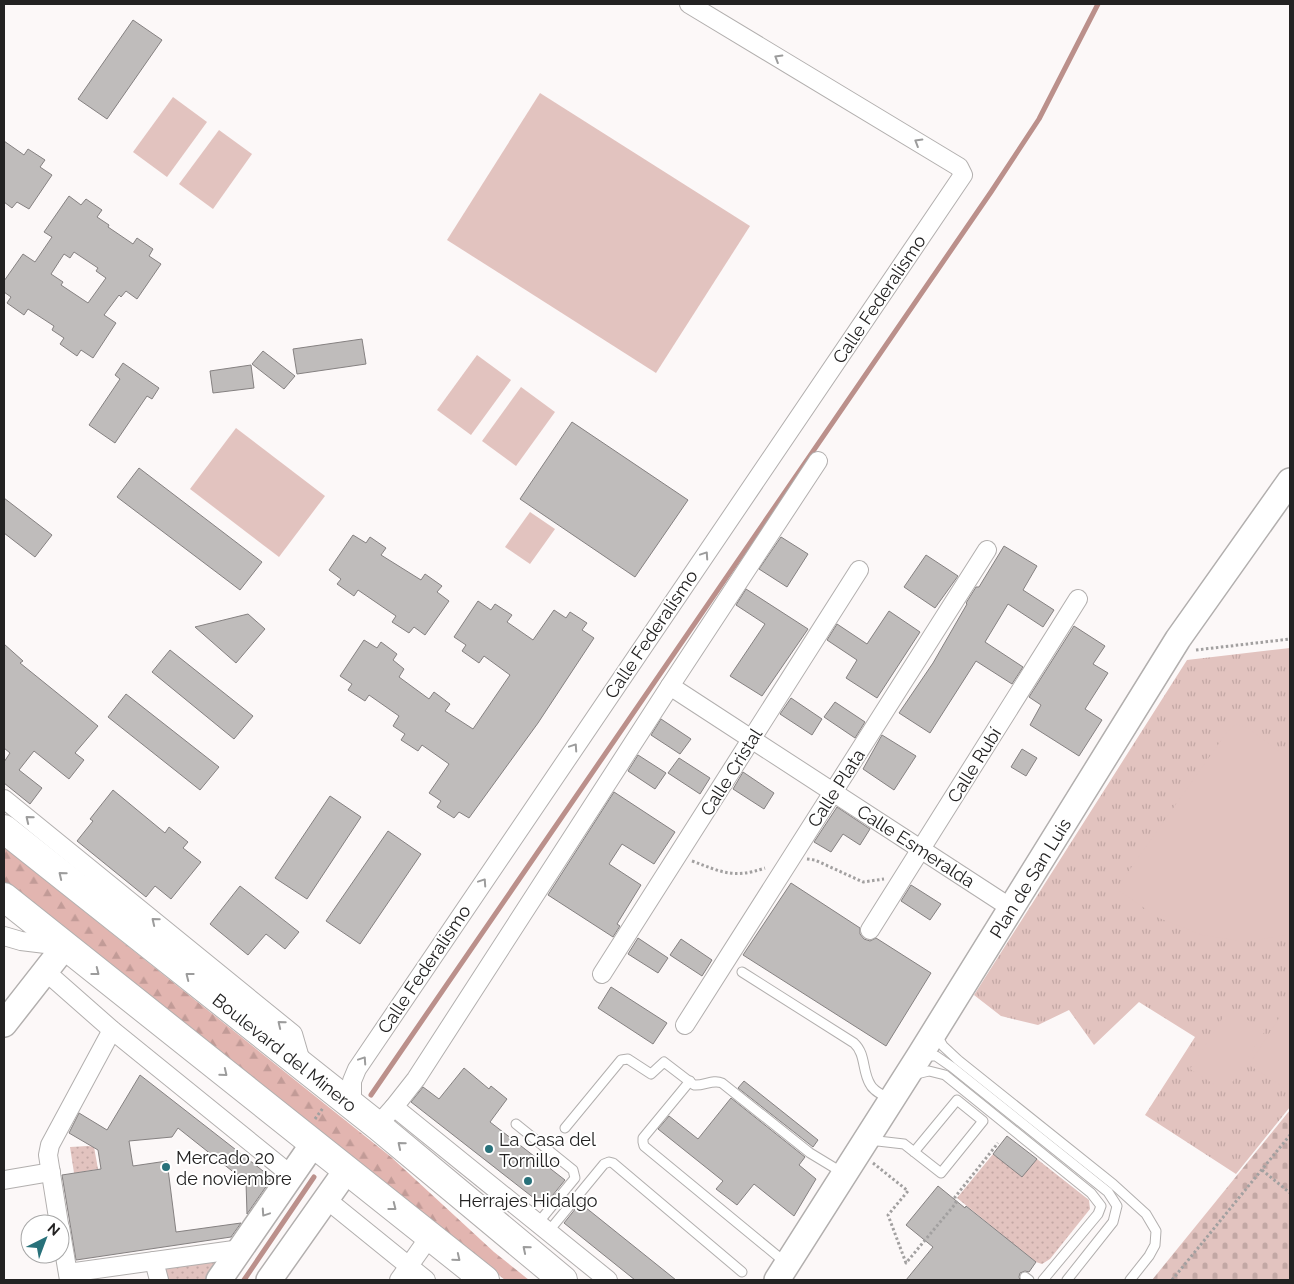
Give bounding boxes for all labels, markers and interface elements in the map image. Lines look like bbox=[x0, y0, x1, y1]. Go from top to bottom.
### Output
one-way arrow bbox=[775, 54, 784, 64]
one-way arrow bbox=[914, 138, 923, 148]
street label: Calle Federalismo bbox=[828, 231, 930, 367]
one-way arrow bbox=[699, 551, 708, 561]
street label: Calle Federalismo bbox=[600, 566, 702, 702]
street label: Calle Cristal bbox=[696, 724, 766, 820]
street label: Calle Rubí bbox=[943, 724, 1005, 806]
one-way arrow bbox=[568, 744, 577, 753]
street label: Calle Plata bbox=[803, 745, 869, 831]
street label: Calle Esmeralda bbox=[853, 800, 979, 892]
street label: Plan de San Luis bbox=[985, 814, 1075, 942]
one-way arrow bbox=[25, 815, 34, 824]
one-way arrow bbox=[59, 872, 68, 880]
one-way arrow bbox=[477, 878, 486, 888]
street label: Calle Federalismo bbox=[373, 901, 475, 1037]
one-way arrow bbox=[151, 918, 160, 927]
one-way arrow bbox=[91, 966, 100, 975]
one-way arrow bbox=[186, 973, 195, 981]
street label: Boulevard del Minero bbox=[209, 989, 362, 1116]
one-way arrow bbox=[277, 1021, 286, 1030]
one-way arrow bbox=[356, 1056, 366, 1065]
one-way arrow bbox=[218, 1067, 227, 1076]
place label: La Casa del Tornillo bbox=[499, 1129, 596, 1171]
one-way arrow bbox=[397, 1142, 406, 1151]
marker: La Casa del Tornillo bbox=[483, 1143, 495, 1155]
place label: Mercado 20 de noviembre bbox=[176, 1147, 292, 1189]
marker: Mercado 20 de noviembre bbox=[160, 1161, 172, 1173]
marker: Herrajes Hidalgo bbox=[522, 1175, 534, 1187]
place label: Herrajes Hidalgo bbox=[459, 1190, 598, 1211]
one-way arrow bbox=[387, 1202, 396, 1210]
one-way arrow bbox=[262, 1207, 271, 1216]
north arrow bbox=[20, 1214, 70, 1264]
text: N bbox=[44, 1220, 63, 1239]
one-way arrow bbox=[523, 1247, 532, 1255]
one-way arrow bbox=[451, 1253, 460, 1261]

